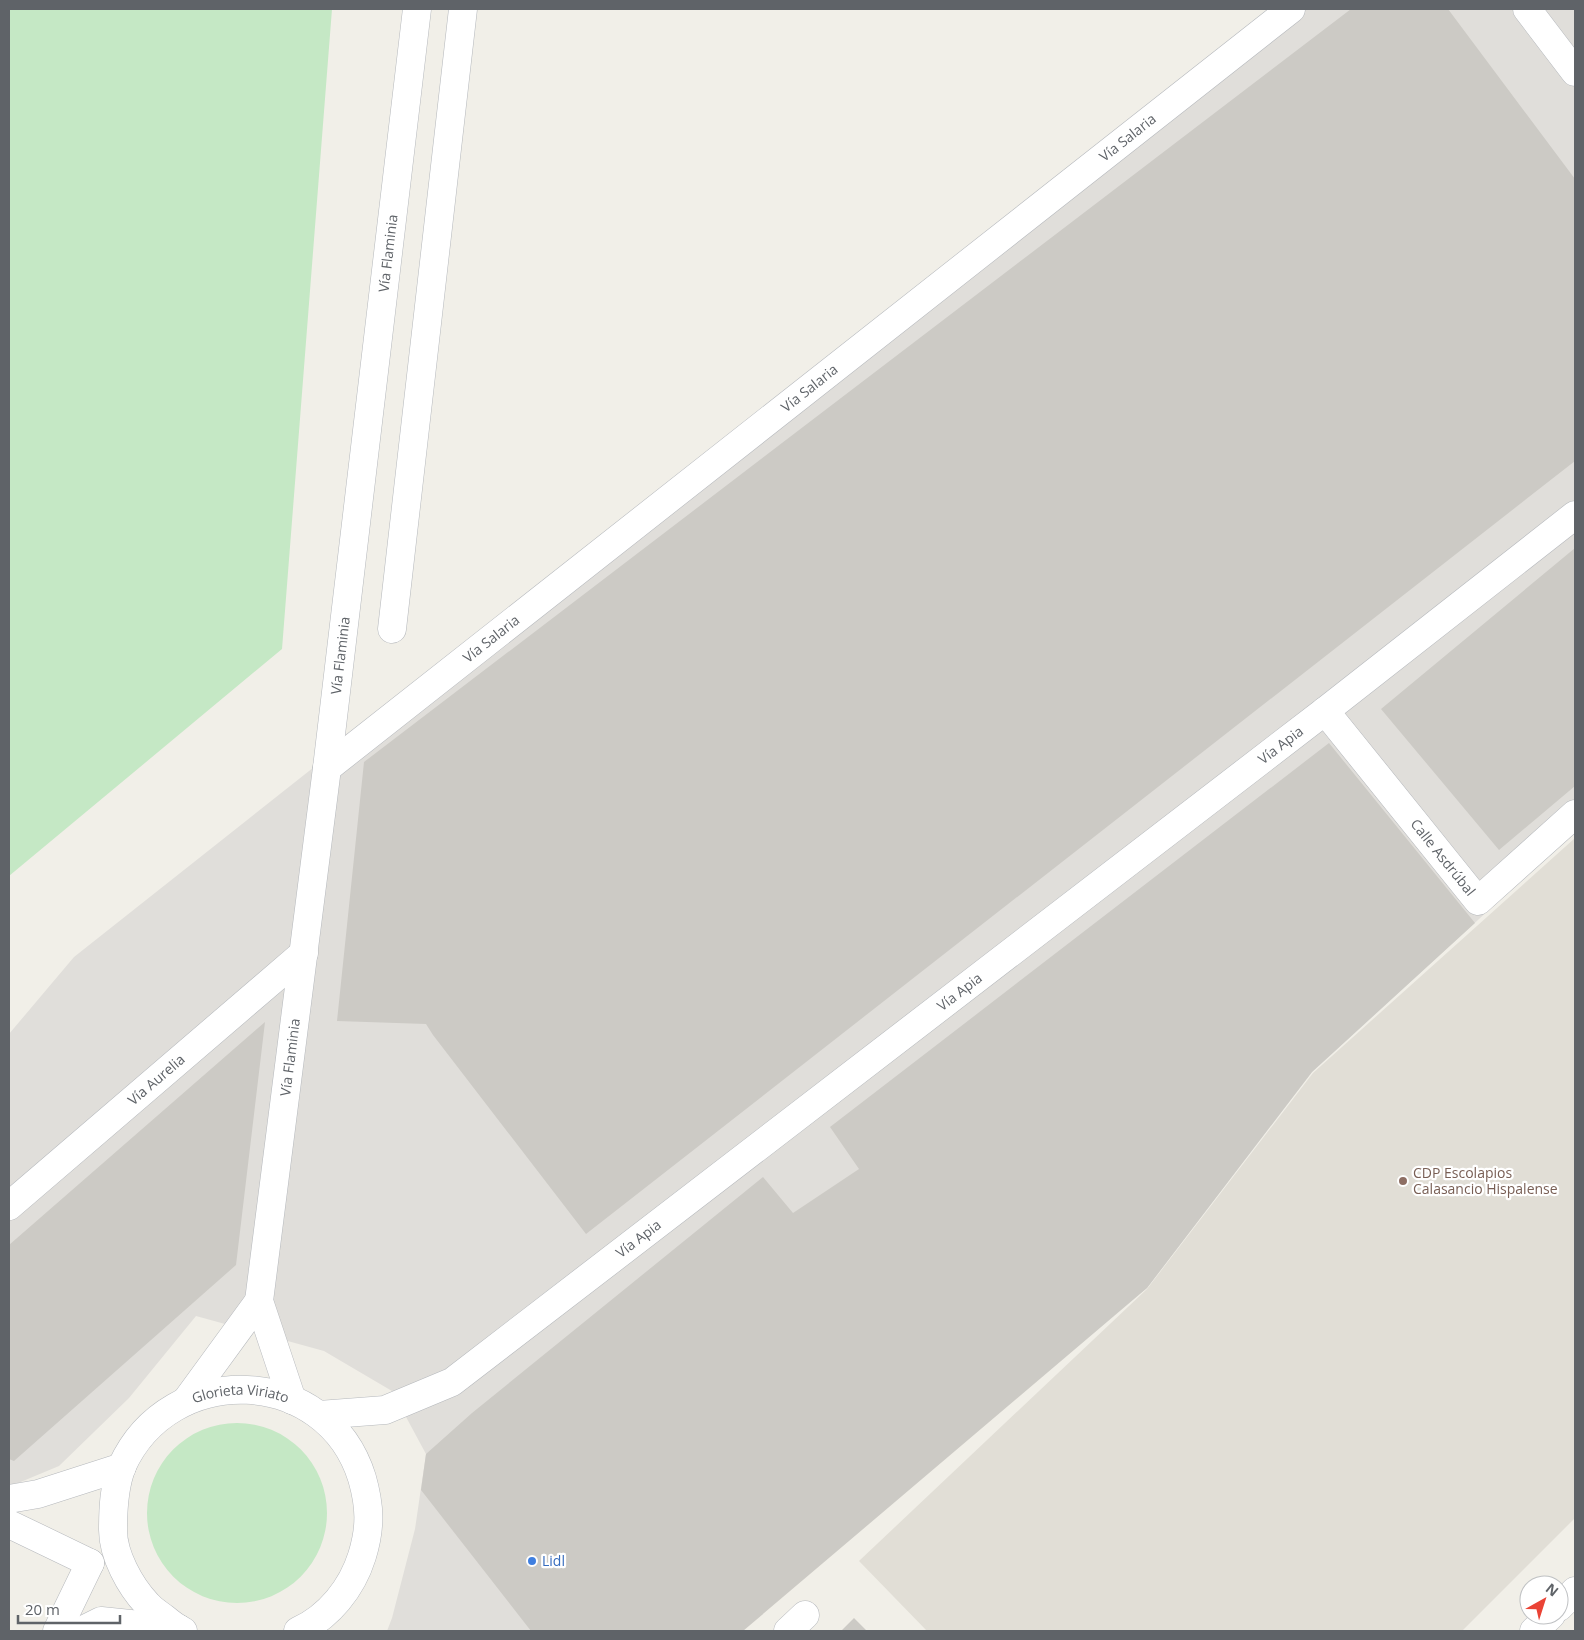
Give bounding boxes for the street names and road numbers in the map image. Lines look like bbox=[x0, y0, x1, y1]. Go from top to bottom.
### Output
street label: Vía Salaria bbox=[1095, 109, 1160, 165]
street label: Vía Flaminia bbox=[373, 213, 402, 293]
street label: Vía Salaria bbox=[777, 360, 841, 416]
street label: Vía Salaria bbox=[459, 610, 523, 667]
street label: Vía Flaminia bbox=[326, 615, 354, 695]
street label: Vía Apia bbox=[1254, 721, 1307, 768]
street label: Calle Asdrúbal bbox=[1407, 815, 1480, 900]
street label: Vía Apia bbox=[933, 968, 986, 1015]
street label: Vía Flaminia bbox=[275, 1017, 304, 1097]
street label: Vía Aurelia bbox=[123, 1050, 188, 1109]
street label: Vía Apia bbox=[612, 1215, 665, 1262]
street label: Glorieta Viriato bbox=[189, 1380, 292, 1407]

